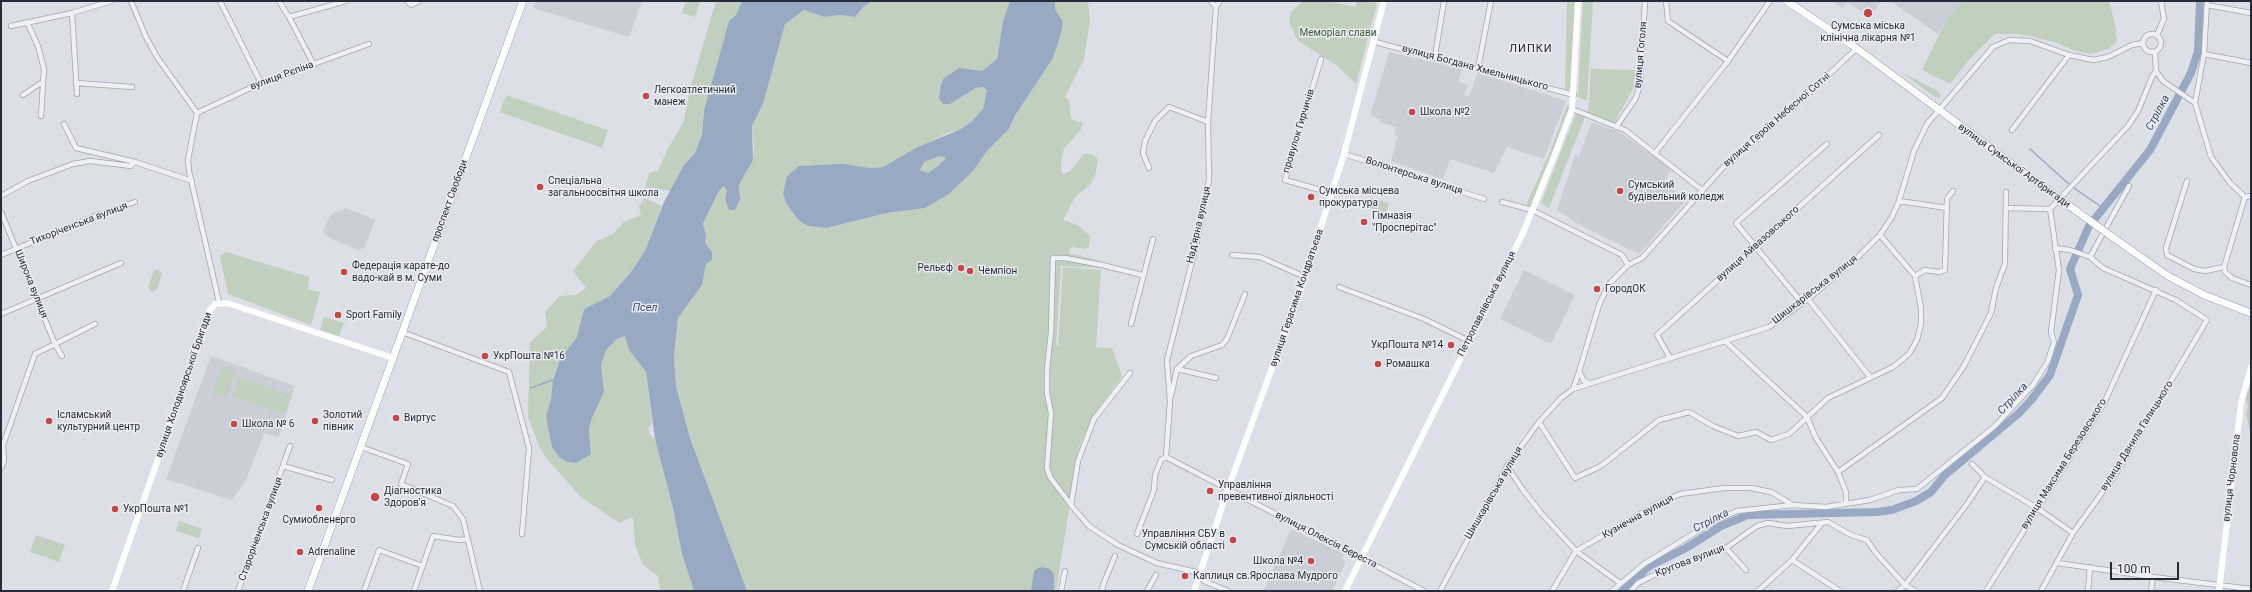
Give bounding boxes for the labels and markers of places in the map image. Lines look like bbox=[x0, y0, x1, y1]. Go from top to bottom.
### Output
marker: Сумська міська клінічна лікарня №1 bbox=[1862, 7, 1874, 19]
place label: Сумська міська клінічна лікарня №1 bbox=[1820, 20, 1916, 44]
place label: Легкоатлетичний манеж bbox=[654, 84, 736, 108]
marker: Легкоатлетичний манеж bbox=[641, 91, 651, 101]
place label: Школа №2 bbox=[1420, 106, 1470, 118]
marker: Школа №2 bbox=[1407, 107, 1417, 117]
place label: Спеціальна загальноосвітня школа bbox=[548, 175, 659, 198]
place label: Сумський будівельний коледж bbox=[1628, 179, 1724, 202]
marker: Спеціальна загальноосвітня школа bbox=[535, 182, 545, 192]
place label: Сумська місцева прокуратура bbox=[1319, 185, 1399, 208]
marker: Сумський будівельний коледж bbox=[1615, 186, 1625, 196]
marker: Сумська місцева прокуратура bbox=[1306, 192, 1316, 202]
place label: Гімназія "Просперітас" bbox=[1372, 210, 1437, 234]
marker: Гімназія "Просперітас" bbox=[1359, 217, 1369, 227]
place label: Федерація карате-до вадо-кай в м. Суми bbox=[352, 260, 450, 284]
place label: Рельєф bbox=[918, 262, 953, 274]
marker: Рельєф bbox=[956, 263, 966, 273]
place label: Чемпіон bbox=[978, 265, 1017, 277]
marker: Чемпіон bbox=[965, 266, 975, 276]
marker: Федерація карате-до вадо-кай в м. Суми bbox=[339, 267, 349, 277]
place label: ГородОК bbox=[1605, 283, 1646, 295]
marker: ГородОК bbox=[1592, 284, 1602, 294]
place label: Sport Family bbox=[346, 309, 402, 321]
marker: Sport Family bbox=[333, 310, 343, 320]
place label: УкрПошта №14 bbox=[1371, 339, 1443, 351]
marker: УкрПошта №14 bbox=[1446, 340, 1456, 350]
place label: УкрПошта №16 bbox=[493, 350, 565, 362]
marker: УкрПошта №16 bbox=[480, 351, 490, 361]
place label: Ромашка bbox=[1386, 358, 1430, 370]
marker: Ромашка bbox=[1373, 359, 1383, 369]
place label: Ісламський культурний центр bbox=[57, 409, 140, 432]
place label: Золотий півник bbox=[323, 409, 362, 432]
place label: Виртус bbox=[404, 412, 436, 424]
marker: Виртус bbox=[391, 413, 401, 423]
marker: Ісламський культурний центр bbox=[44, 416, 54, 426]
marker: Золотий півник bbox=[310, 416, 320, 426]
place label: Школа № 6 bbox=[242, 418, 294, 430]
marker: Школа № 6 bbox=[229, 419, 239, 429]
place label: Управління превентивної діяльності bbox=[1218, 479, 1333, 502]
place label: Діагностика Здоров'я bbox=[384, 485, 442, 508]
marker: Управління превентивної діяльності bbox=[1205, 486, 1215, 496]
marker: Діагностика Здоров'я bbox=[369, 491, 381, 503]
place label: УкрПошта №1 bbox=[123, 503, 189, 515]
marker: Сумиобленерго bbox=[314, 503, 324, 513]
marker: УкрПошта №1 bbox=[110, 504, 120, 514]
place label: Сумиобленерго bbox=[282, 514, 356, 526]
place label: Управління СБУ в Сумській області bbox=[1142, 528, 1225, 552]
marker: Управління СБУ в Сумській області bbox=[1228, 535, 1238, 545]
place label: Adrenaline bbox=[308, 546, 355, 558]
marker: Adrenaline bbox=[295, 547, 305, 557]
place label: Школа №4 bbox=[1253, 555, 1303, 567]
marker: Школа №4 bbox=[1306, 556, 1316, 566]
place label: Каплиця св.Ярослава Мудрого bbox=[1193, 570, 1338, 582]
marker: Каплиця св.Ярослава Мудрого bbox=[1180, 571, 1190, 581]

